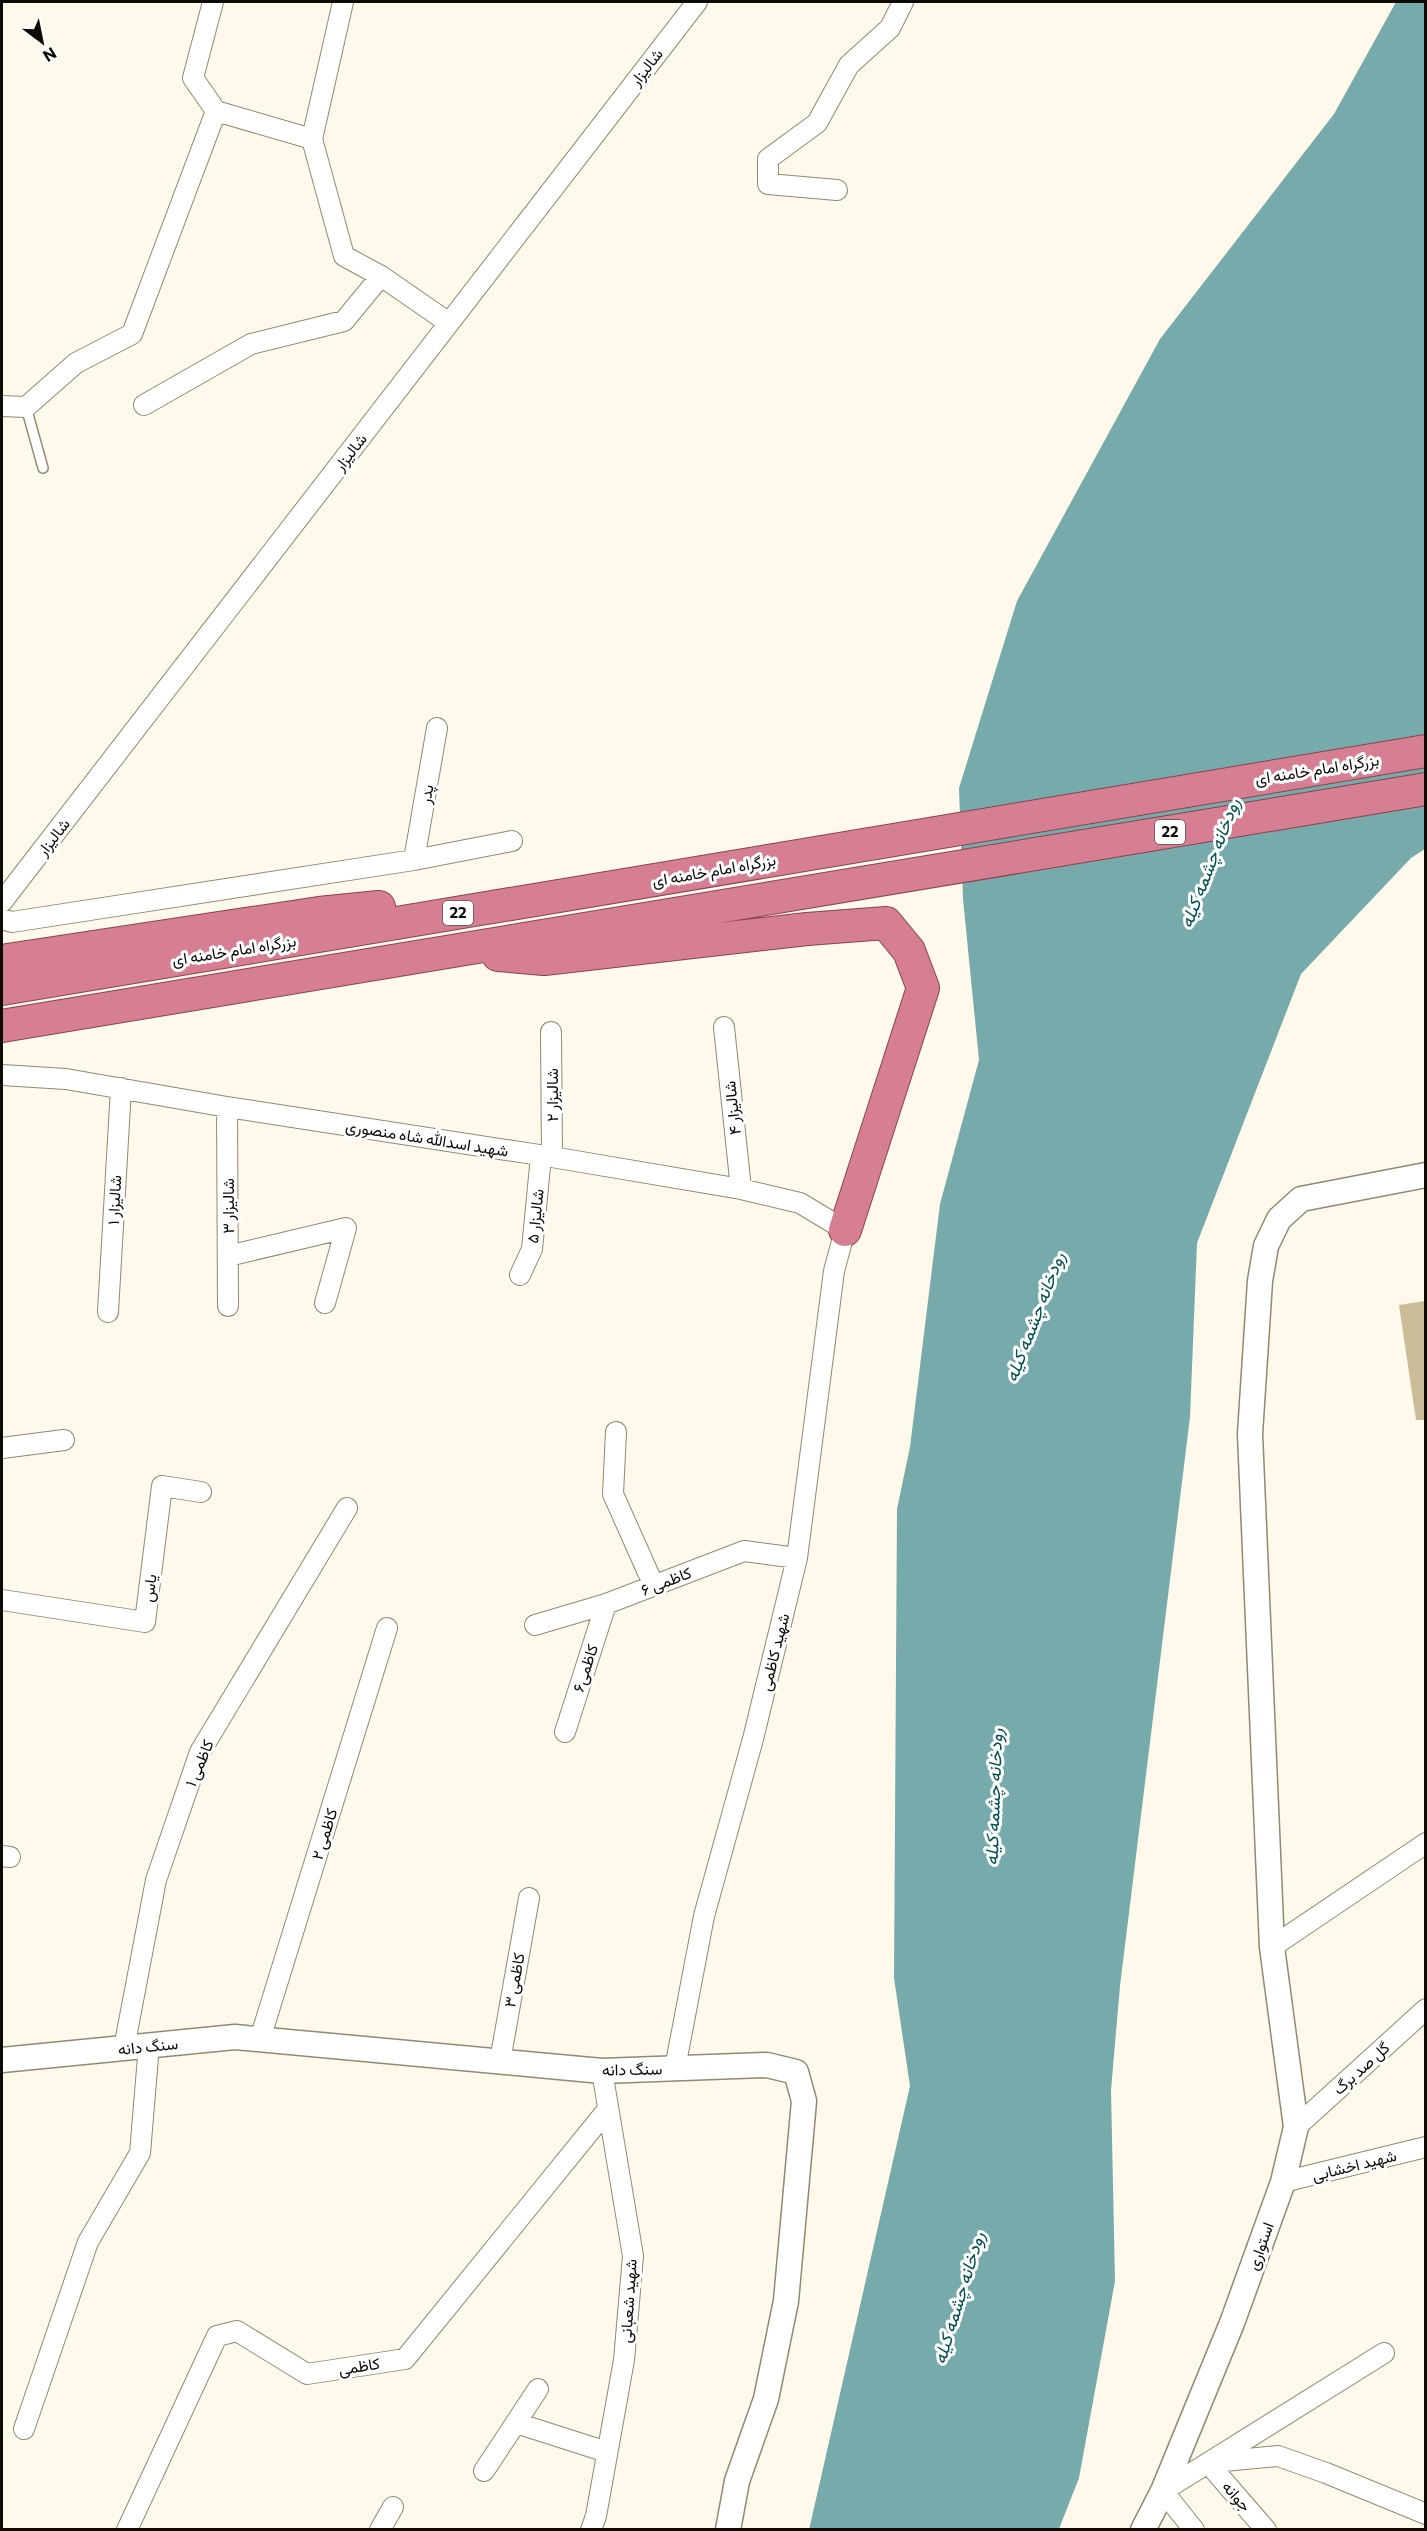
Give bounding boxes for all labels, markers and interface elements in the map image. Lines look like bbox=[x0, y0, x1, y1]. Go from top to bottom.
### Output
north arrow bbox=[12, 12, 72, 72]
text: N bbox=[40, 44, 60, 66]
street label: شالیزار bbox=[625, 44, 668, 91]
street label: شالیزار bbox=[329, 429, 372, 476]
street label: بزرگراه امام خامنه ای bbox=[1254, 749, 1381, 790]
street label: پدر bbox=[414, 783, 439, 806]
water label: رودخانه چشمه کیله bbox=[1174, 795, 1246, 931]
street label: شالیزار bbox=[32, 814, 75, 861]
road number: 22 bbox=[1155, 820, 1185, 844]
street label: بزرگراه امام خامنه ای bbox=[651, 849, 778, 892]
road number: 22 bbox=[443, 901, 473, 925]
street label: بزرگراه امام خامنه ای bbox=[171, 930, 298, 971]
street label: شالیزار ۲ bbox=[542, 1068, 563, 1122]
street label: شالیزار ۴ bbox=[719, 1080, 746, 1136]
street label: شهید اسدالله شاه منصوری bbox=[344, 1115, 510, 1162]
street label: شالیزار ۱ bbox=[103, 1175, 126, 1225]
street label: شالیزار ۳ bbox=[218, 1178, 239, 1234]
street label: شالیزار ۵ bbox=[522, 1188, 549, 1244]
water label: رودخانه چشمه کیله bbox=[999, 1249, 1071, 1385]
street label: کاظمی ۶ bbox=[638, 1562, 694, 1601]
street label: یاس bbox=[137, 1573, 162, 1603]
street label: شهید کاظمی bbox=[755, 1611, 794, 1693]
street label: کاظمی۶ bbox=[568, 1641, 603, 1695]
water label: رودخانه چشمه کیله bbox=[980, 1728, 1008, 1866]
street label: کاظمی ۱ bbox=[180, 1736, 219, 1790]
street label: کاظمی ۲ bbox=[307, 1806, 342, 1863]
street label: کاظمی ۳ bbox=[499, 1951, 530, 2009]
street label: سنگ دانه bbox=[117, 2033, 179, 2058]
street label: گل صد برگ bbox=[1329, 2037, 1394, 2099]
street label: سنگ دانه bbox=[602, 2058, 662, 2079]
street label: شهید اخشابی bbox=[1310, 2145, 1399, 2186]
street label: استواری bbox=[1242, 2219, 1279, 2273]
water label: رودخانه چشمه کیله bbox=[927, 2229, 991, 2367]
street label: شهید شعبانی bbox=[615, 2258, 642, 2344]
street label: کاظمی bbox=[337, 2353, 381, 2380]
street label: جوانه bbox=[1217, 2476, 1256, 2516]

